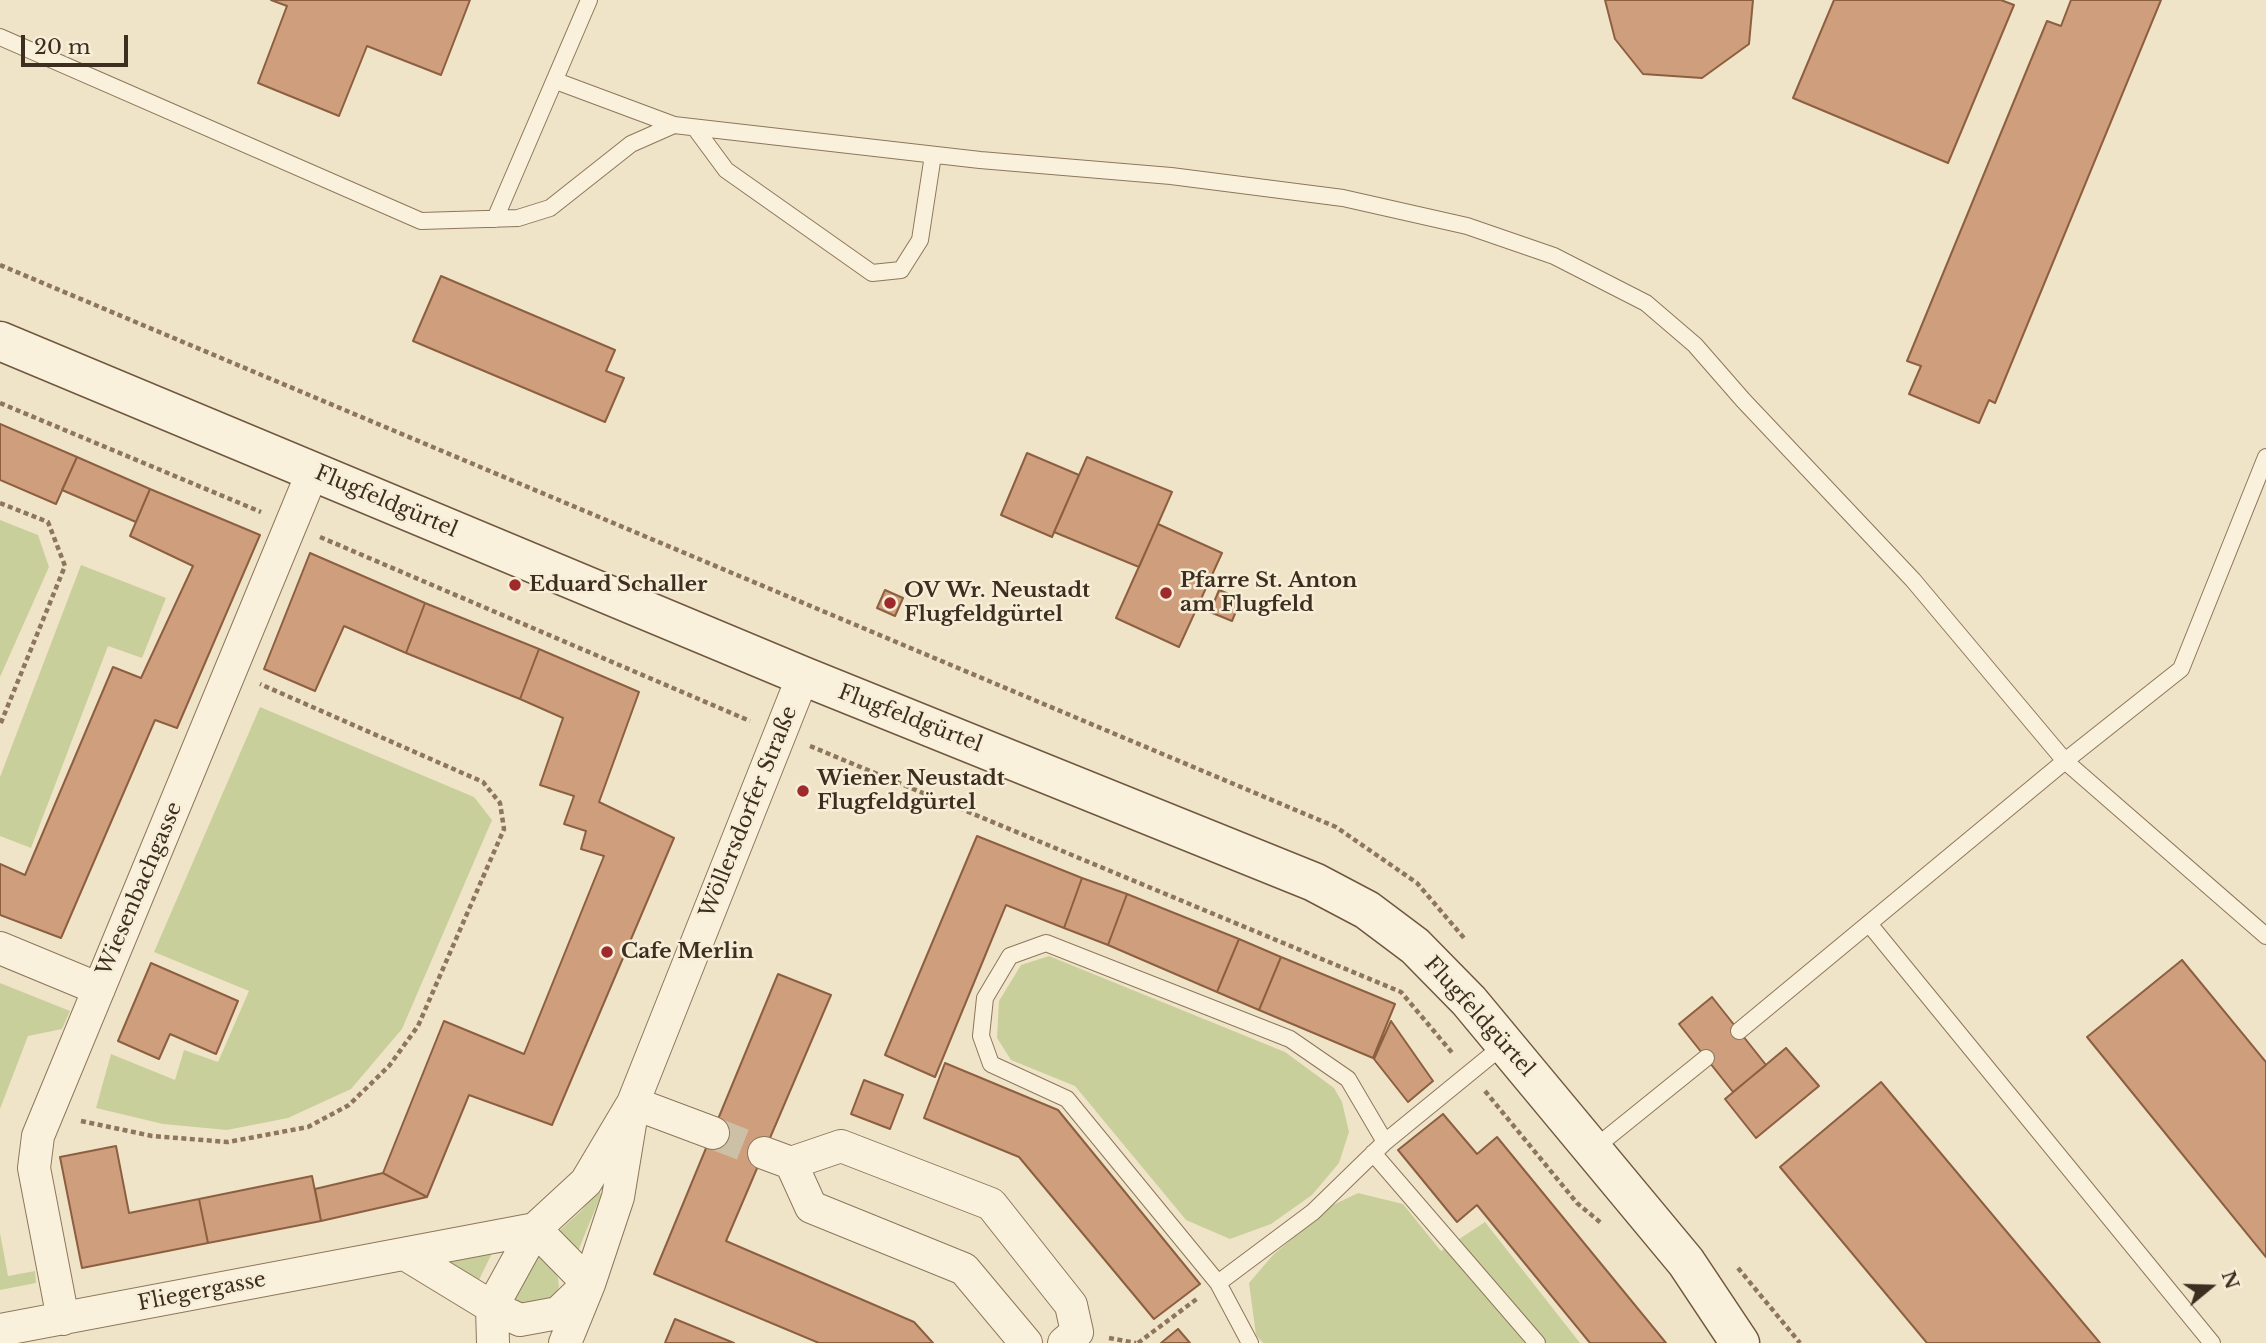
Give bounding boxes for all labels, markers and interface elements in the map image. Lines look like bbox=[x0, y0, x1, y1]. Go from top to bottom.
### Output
scale bar bbox=[24, 21, 131, 65]
text: 20 m bbox=[34, 34, 91, 60]
street label: Flugfeldgürtel bbox=[311, 461, 461, 543]
place label: Pfarre St. Anton am Flugfeld bbox=[1180, 568, 1357, 618]
place label: Eduard Schaller bbox=[529, 572, 708, 598]
marker: Eduard Schaller bbox=[507, 577, 523, 593]
place label: OV Wr. Neustadt Flugfeldgürtel bbox=[904, 578, 1090, 628]
marker: Pfarre St. Anton am Flugfeld bbox=[1158, 585, 1174, 601]
marker: OV Wr. Neustadt Flugfeldgürtel bbox=[882, 595, 898, 611]
street label: Flugfeldgürtel bbox=[834, 680, 986, 758]
street label: Wöllersdorfer Straße bbox=[695, 703, 803, 921]
place label: Wiener Neustadt Flugfeldgürtel bbox=[817, 766, 1005, 816]
marker: Wiener Neustadt Flugfeldgürtel bbox=[795, 783, 811, 799]
street label: Wiesenbachgasse bbox=[92, 798, 188, 980]
place label: Cafe Merlin bbox=[621, 939, 754, 965]
marker: Cafe Merlin bbox=[599, 944, 615, 960]
street label: Flugfeldgürtel bbox=[1419, 952, 1539, 1082]
north arrow bbox=[2175, 1252, 2245, 1322]
street label: Fliegergasse bbox=[136, 1267, 268, 1317]
text: N bbox=[2217, 1268, 2244, 1292]

